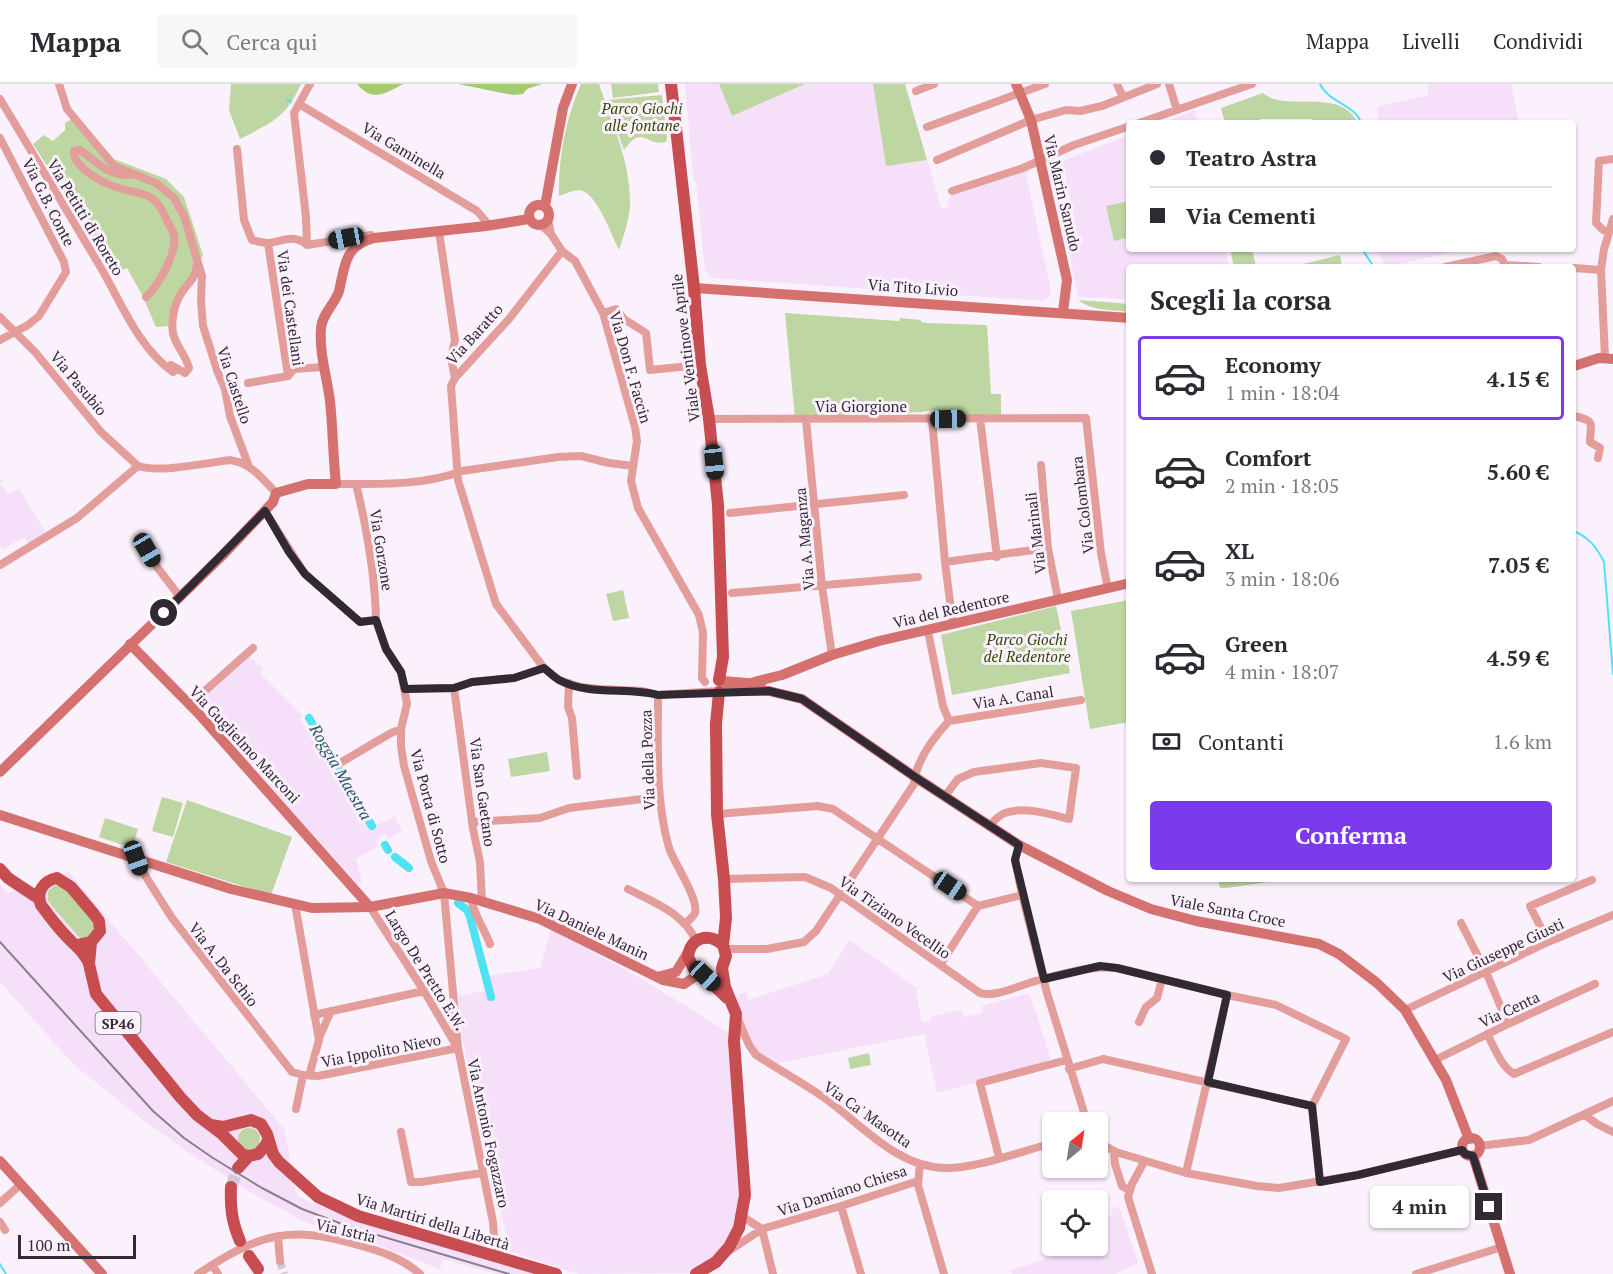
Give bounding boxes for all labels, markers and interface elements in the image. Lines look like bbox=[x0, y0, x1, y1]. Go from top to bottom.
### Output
search box bbox=[157, 14, 577, 68]
text: Mappa bbox=[30, 23, 121, 60]
icon: search bbox=[178, 25, 211, 58]
text: Cerca qui bbox=[226, 27, 318, 56]
text: Mappa bbox=[1306, 27, 1369, 55]
text: Livelli bbox=[1402, 27, 1460, 55]
text: Condividi bbox=[1493, 27, 1583, 55]
park label: Parco Giochi alle fontane bbox=[601, 98, 683, 135]
street label: Via Gaminella bbox=[358, 117, 450, 183]
street label: Via Marin Sanudo bbox=[1040, 133, 1086, 253]
text: Teatro Astra bbox=[1186, 143, 1317, 172]
street label: Via G.B. Conte bbox=[18, 154, 80, 250]
street label: Via Petitti di Roreto bbox=[43, 155, 129, 279]
text: Via Cementi bbox=[1186, 201, 1316, 230]
car bbox=[327, 226, 365, 250]
street label: Via dei Castellani bbox=[273, 249, 309, 367]
street label: Viale Ventinove Aprile bbox=[666, 273, 704, 423]
street label: Via Tito Livio bbox=[867, 274, 959, 300]
text: Scegli la corsa bbox=[1150, 282, 1332, 318]
street label: Via Baratto bbox=[441, 299, 507, 369]
street label: Via Don F. Faccin bbox=[605, 309, 657, 425]
street label: Via Castello bbox=[213, 344, 257, 426]
street label: Via Pasubio bbox=[46, 346, 112, 420]
text: Economy bbox=[1225, 350, 1321, 379]
icon: car bbox=[1153, 351, 1207, 405]
text: 4.15 € bbox=[1487, 364, 1549, 393]
text: 1 min · 18:04 bbox=[1225, 379, 1339, 406]
street label: Via Giorgione bbox=[815, 396, 907, 416]
car bbox=[930, 410, 966, 428]
car bbox=[703, 443, 725, 481]
text: Comfort bbox=[1225, 443, 1311, 472]
icon: car bbox=[1153, 444, 1207, 498]
street label: Via Colombara bbox=[1066, 455, 1098, 555]
text: 5.60 € bbox=[1487, 457, 1549, 486]
text: 2 min · 18:05 bbox=[1225, 472, 1339, 499]
street label: Via A. Maganza bbox=[790, 486, 818, 591]
street label: Via Marinali bbox=[1020, 491, 1050, 575]
street label: Via Gorzone bbox=[366, 508, 398, 592]
car bbox=[130, 530, 164, 570]
text: XL bbox=[1225, 536, 1254, 565]
icon: car bbox=[1153, 537, 1207, 591]
text: 7.05 € bbox=[1488, 550, 1549, 579]
text: 3 min · 18:06 bbox=[1225, 565, 1339, 592]
street label: Via del Redentore bbox=[891, 586, 1011, 632]
route start bbox=[150, 599, 177, 626]
park label: Parco Giochi del Redentore bbox=[983, 629, 1071, 666]
text: Green bbox=[1225, 629, 1288, 658]
icon: car bbox=[1153, 630, 1207, 684]
text: 4.59 € bbox=[1487, 643, 1549, 672]
text: 4 min · 18:07 bbox=[1225, 658, 1339, 685]
street label: Via Guglielmo Marconi bbox=[185, 681, 305, 807]
street label: Via A. Canal bbox=[971, 681, 1055, 713]
street label: Via della Pozza bbox=[635, 709, 659, 811]
water label: Roggia Maestra bbox=[304, 719, 377, 824]
icon: cash bbox=[1150, 725, 1183, 758]
text: Contanti bbox=[1198, 727, 1284, 756]
text: 1.6 km bbox=[1493, 728, 1552, 755]
street label: Via San Gaetano bbox=[465, 736, 501, 848]
street label: Via Porta di Sotto bbox=[406, 747, 456, 865]
button: Conferma bbox=[1150, 801, 1552, 870]
car bbox=[121, 838, 151, 878]
car bbox=[930, 868, 970, 904]
street label: Via Tiziano Vecellio bbox=[835, 871, 955, 963]
street label: Viale Santa Croce bbox=[1168, 889, 1288, 931]
street label: Via Daniele Manin bbox=[532, 894, 652, 964]
street label: Largo De Pretto E.W. bbox=[381, 906, 471, 1034]
street label: Via Giuseppe Giusti bbox=[1439, 913, 1567, 987]
street label: Via A. Da Schio bbox=[185, 918, 263, 1010]
car bbox=[686, 957, 724, 995]
street label: Via Centa bbox=[1475, 986, 1543, 1032]
road number: SP46 bbox=[96, 1012, 140, 1034]
street label: Via Ippolito Nievo bbox=[319, 1029, 443, 1071]
street label: Via Antonio Fogazzaro bbox=[463, 1057, 515, 1209]
street label: Via Ca' Masotta bbox=[820, 1076, 916, 1152]
north arrow bbox=[1042, 1112, 1108, 1178]
map controls bbox=[1042, 1112, 1108, 1256]
street label: Via Damiano Chiesa bbox=[775, 1160, 910, 1220]
callout: 4 min bbox=[1369, 1186, 1468, 1228]
street label: Via Martiri della Libertà bbox=[354, 1188, 513, 1254]
button: locate bbox=[1042, 1190, 1108, 1256]
text: 4 min bbox=[1392, 1193, 1447, 1220]
route end bbox=[1475, 1193, 1502, 1220]
street label: Via Istria bbox=[314, 1213, 378, 1247]
scale bar bbox=[18, 1232, 136, 1260]
text: 100 m bbox=[27, 1234, 70, 1256]

